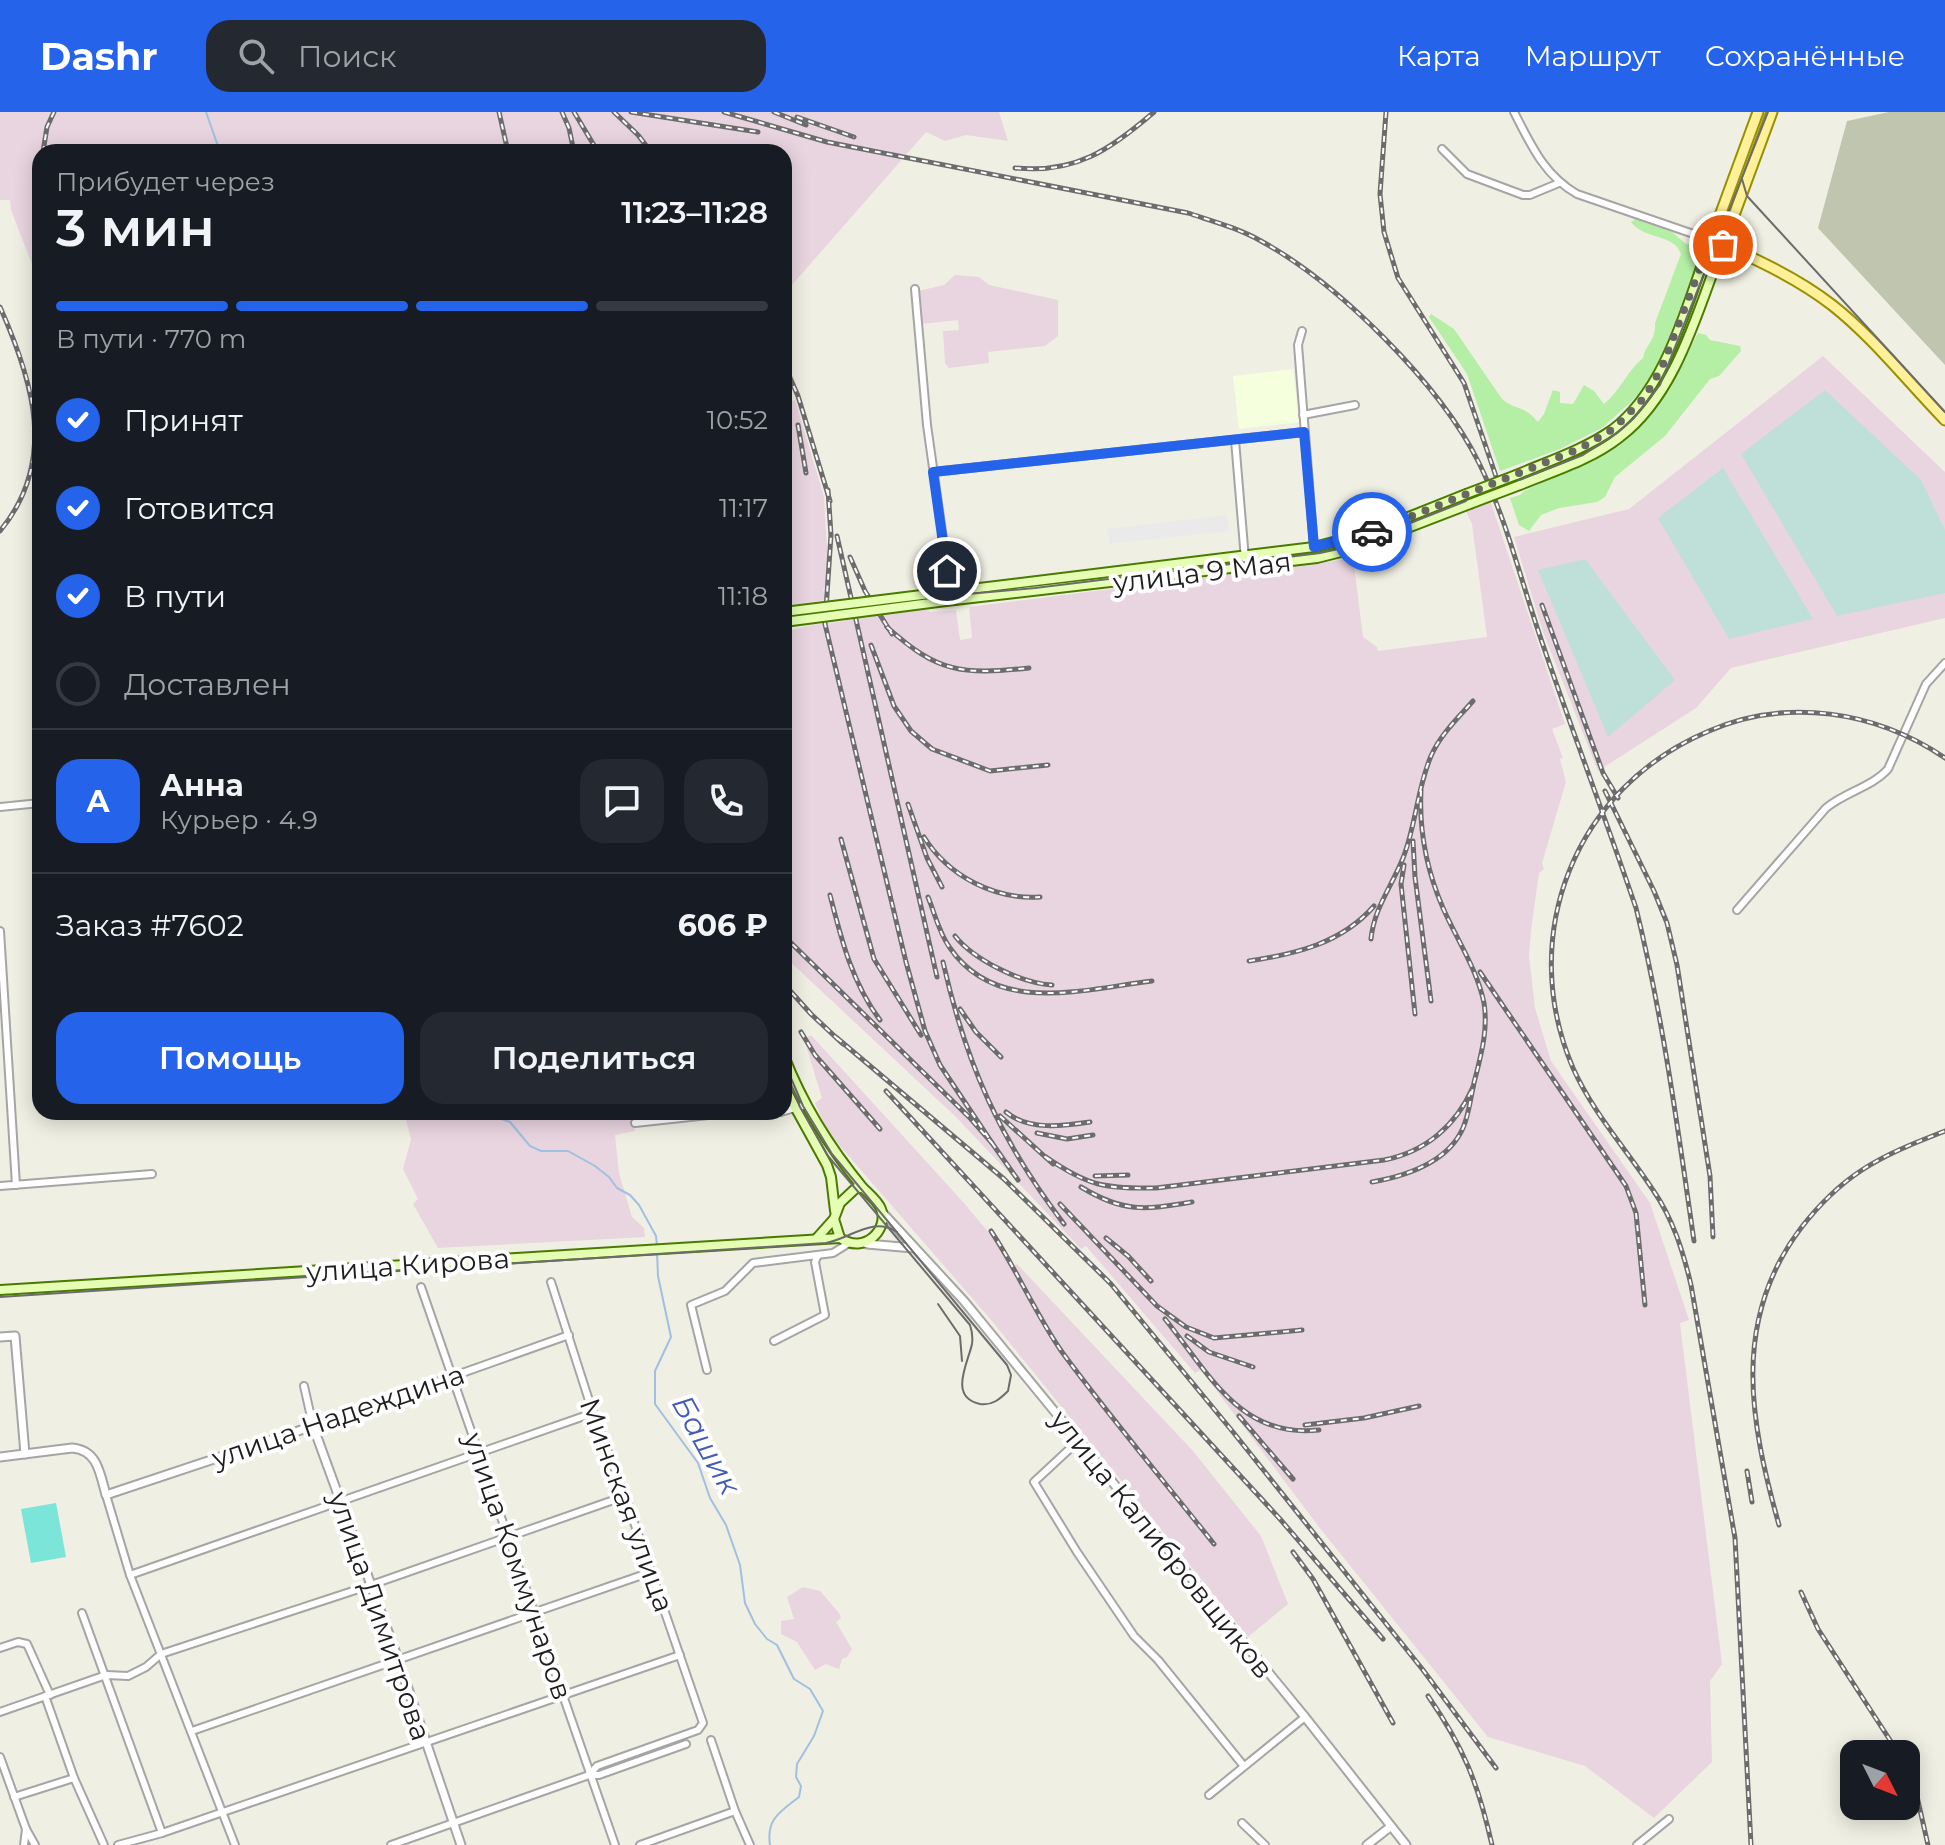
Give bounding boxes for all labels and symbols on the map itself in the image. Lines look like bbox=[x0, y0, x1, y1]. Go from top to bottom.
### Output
pin bbox=[1689, 211, 1757, 279]
courier bbox=[1332, 492, 1412, 572]
pin bbox=[913, 537, 981, 605]
street label: улица 9 Мая bbox=[1110, 544, 1293, 600]
street label: улица Кирова bbox=[304, 1241, 511, 1289]
street label: улица Надеждина bbox=[206, 1357, 469, 1476]
water label: Башик bbox=[664, 1388, 750, 1503]
street label: Минская улица bbox=[573, 1393, 681, 1617]
street label: улица Калибровщиков bbox=[1043, 1402, 1281, 1685]
street label: улица Коммунаров bbox=[456, 1427, 580, 1704]
street label: улица Димитрова bbox=[321, 1486, 439, 1745]
north arrow bbox=[1840, 1740, 1920, 1820]

